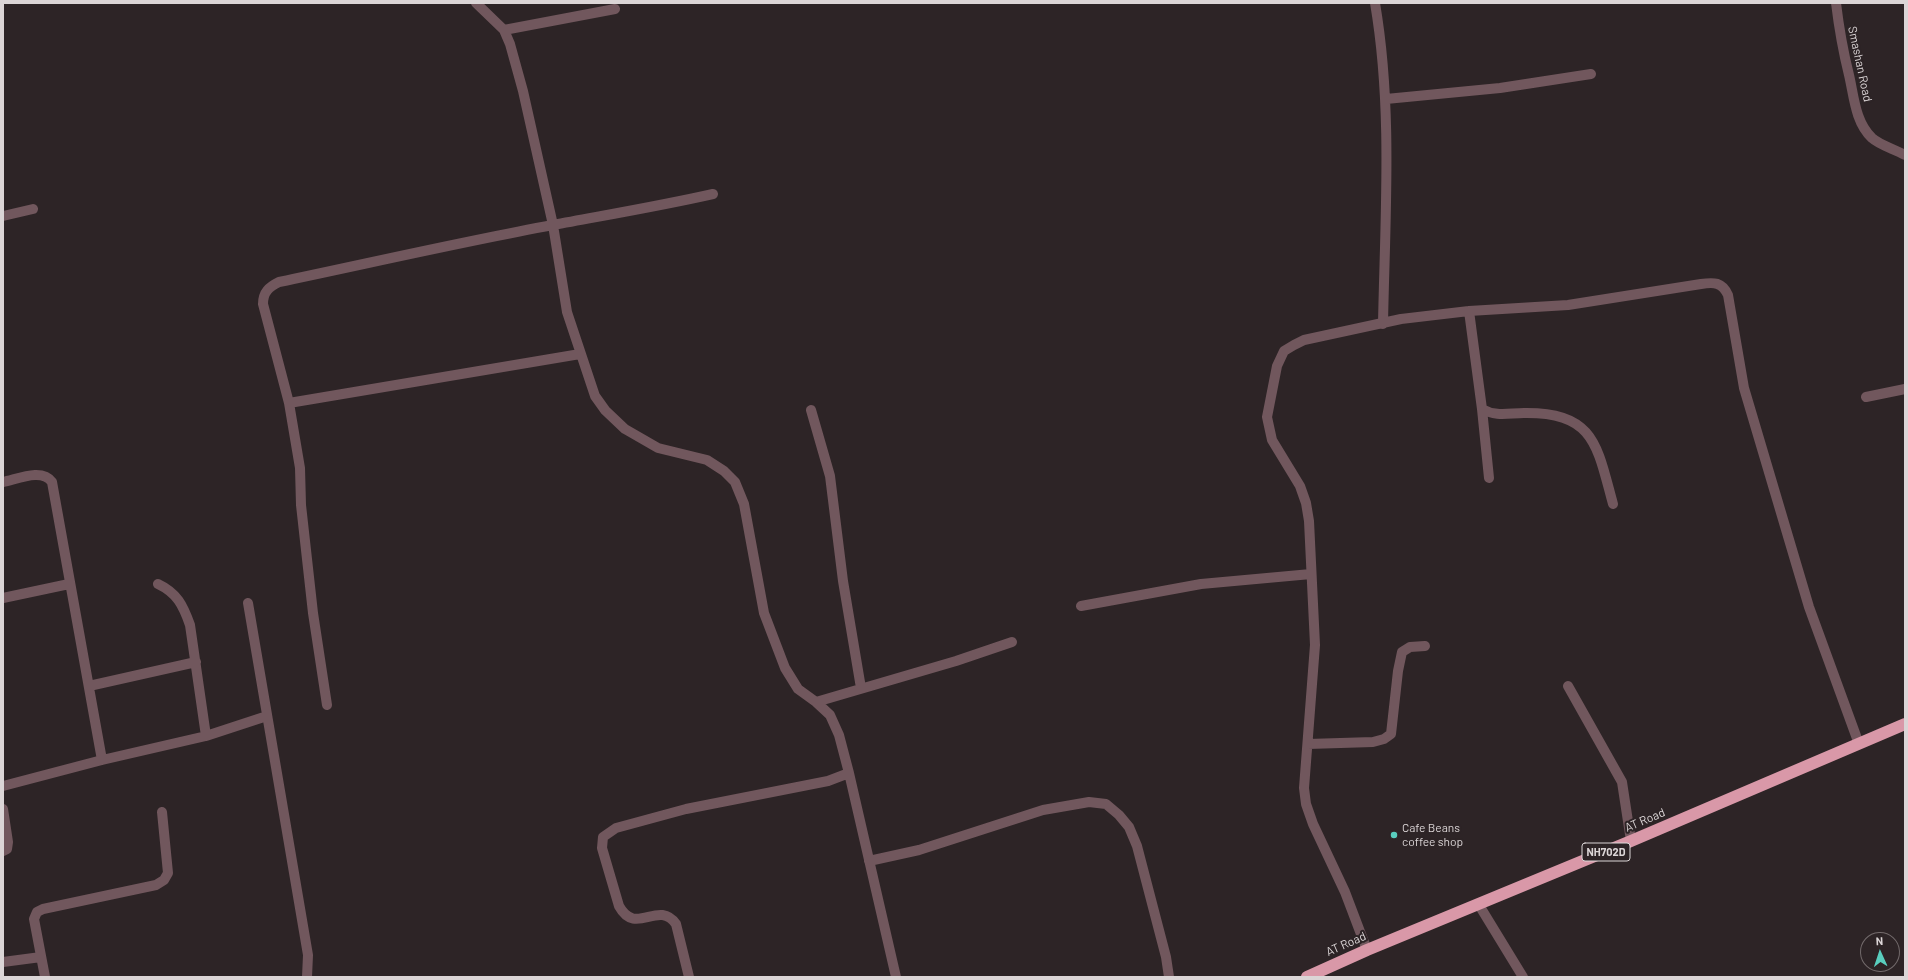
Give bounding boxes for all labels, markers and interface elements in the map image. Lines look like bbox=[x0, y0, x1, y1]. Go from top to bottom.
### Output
street label: Smashan Road bbox=[1845, 25, 1875, 103]
street label: AT Road bbox=[1623, 805, 1667, 835]
place label: Cafe Beans coffee shop bbox=[1402, 821, 1463, 849]
marker: Cafe Beans coffee shop bbox=[1389, 830, 1399, 840]
road number: NH702D bbox=[1582, 843, 1630, 861]
street label: AT Road bbox=[1324, 929, 1368, 959]
north arrow bbox=[1860, 932, 1900, 972]
text: N bbox=[1875, 934, 1883, 947]

